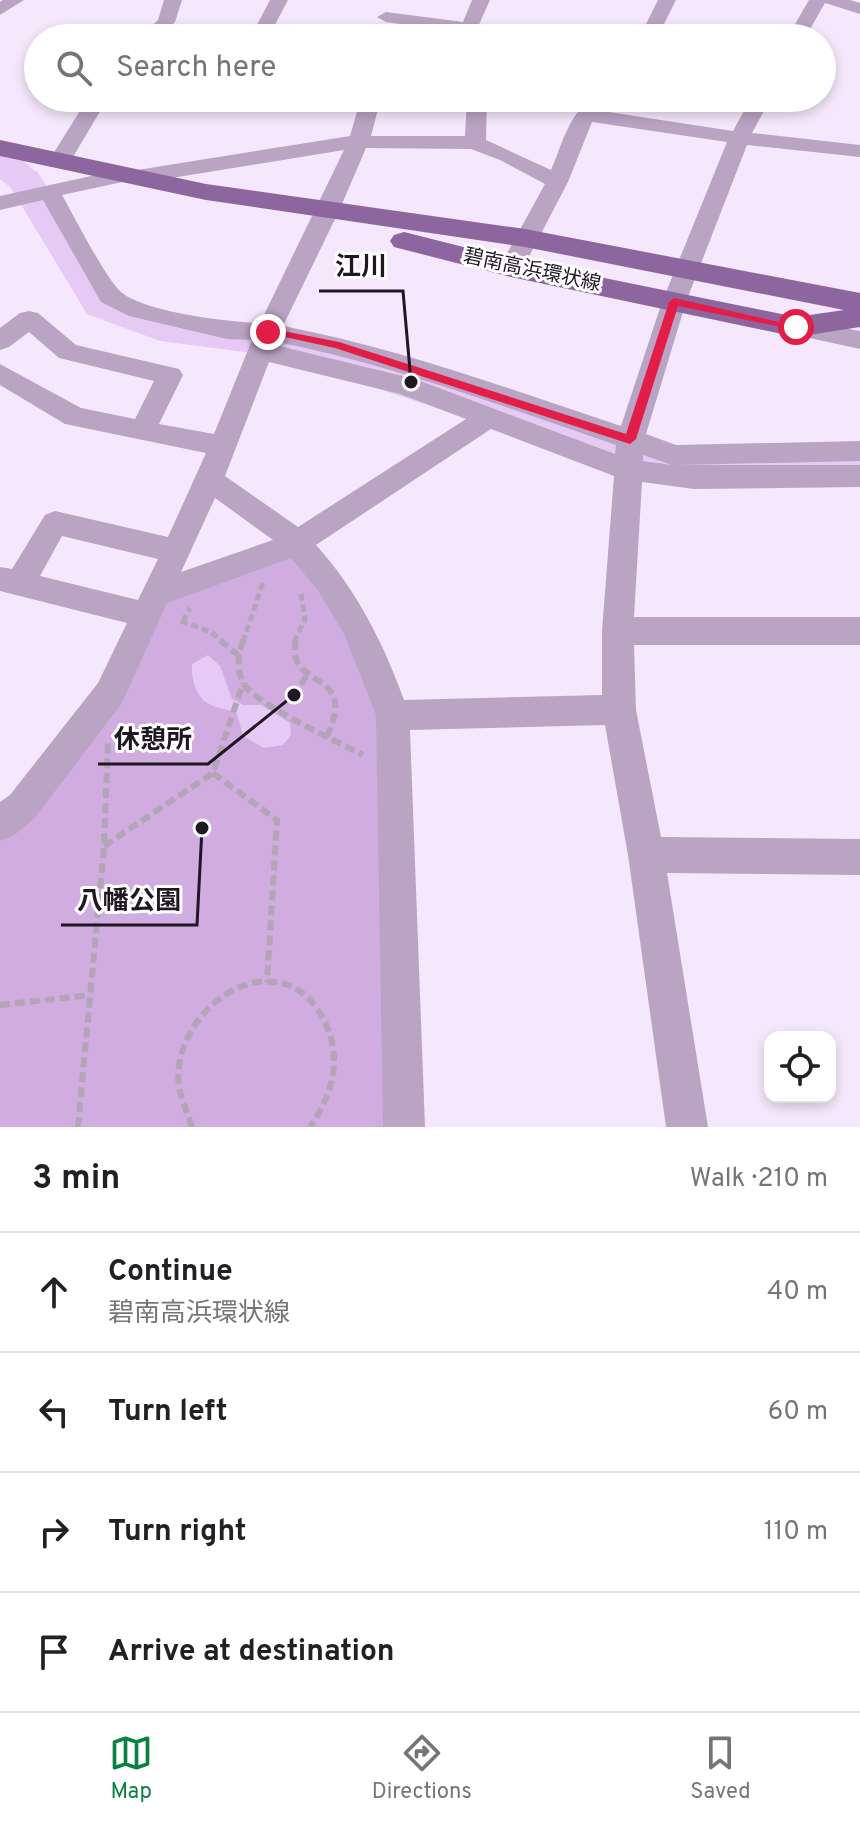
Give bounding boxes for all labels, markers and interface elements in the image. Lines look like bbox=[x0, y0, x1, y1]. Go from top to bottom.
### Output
search box bbox=[24, 24, 836, 112]
icon: search bbox=[52, 46, 96, 90]
text: Search here bbox=[116, 50, 276, 87]
callout: 江川 bbox=[319, 241, 403, 291]
street label: 碧南高浜環状線 bbox=[461, 244, 603, 298]
text: 江川 bbox=[335, 252, 387, 285]
route start bbox=[778, 309, 814, 345]
route end bbox=[250, 314, 286, 350]
callout: 休憩所 bbox=[98, 714, 208, 764]
text: 休憩所 bbox=[114, 725, 192, 758]
callout: 八幡公園 bbox=[61, 875, 197, 925]
text: 八幡公園 bbox=[77, 886, 181, 919]
map controls bbox=[764, 1031, 836, 1103]
button: locate bbox=[764, 1031, 836, 1103]
text: 3 min bbox=[32, 1158, 120, 1201]
text: Walk · 210 m bbox=[690, 1163, 828, 1196]
text: Continue bbox=[108, 1254, 233, 1291]
icon: ahead bbox=[32, 1270, 76, 1314]
text: 40 m bbox=[767, 1276, 828, 1309]
text: 碧南高浜環状線 bbox=[108, 1298, 290, 1331]
icon: left bbox=[32, 1390, 76, 1434]
text: Turn left bbox=[108, 1394, 228, 1431]
text: 60 m bbox=[768, 1396, 828, 1429]
icon: right bbox=[32, 1510, 76, 1554]
text: Turn right bbox=[108, 1514, 246, 1551]
text: 110 m bbox=[764, 1516, 828, 1549]
icon: arrive bbox=[32, 1630, 76, 1674]
text: Arrive at destination bbox=[108, 1634, 394, 1671]
tab: Map bbox=[109, 1731, 153, 1806]
tab: Directions bbox=[372, 1731, 472, 1806]
tab: Saved bbox=[690, 1731, 751, 1806]

